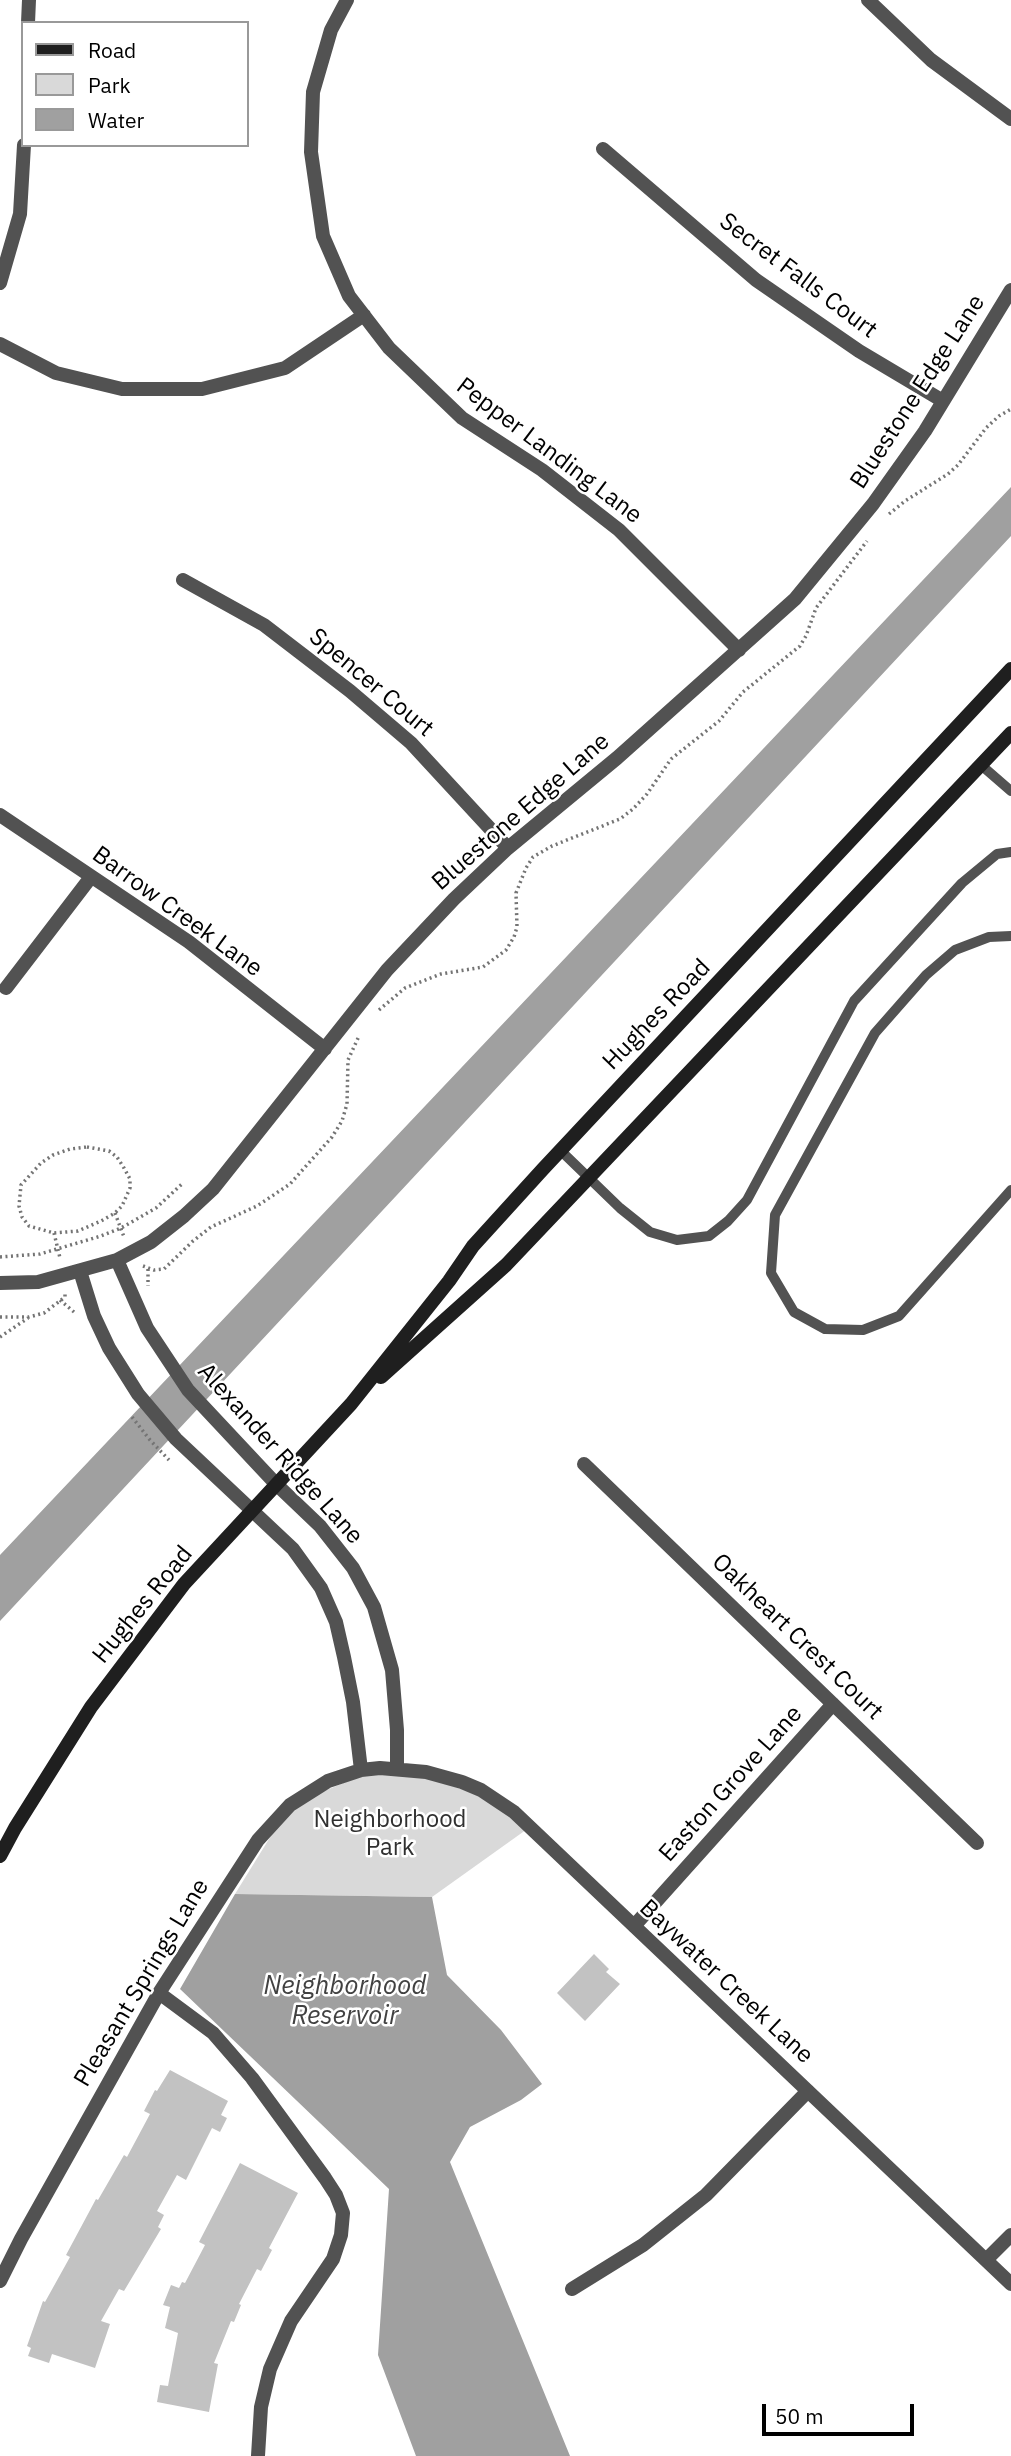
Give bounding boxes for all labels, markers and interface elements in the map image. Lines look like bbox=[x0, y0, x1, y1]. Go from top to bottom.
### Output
legend bbox=[21, 21, 248, 147]
text: Road bbox=[88, 36, 136, 64]
text: Park bbox=[88, 71, 131, 99]
text: Water bbox=[88, 106, 144, 134]
street label: Secret Falls Court bbox=[713, 207, 883, 345]
street label: Bluestone Edge Lane bbox=[845, 290, 991, 494]
street label: Pepper Landing Lane bbox=[451, 372, 647, 530]
street label: Spencer Court bbox=[303, 623, 439, 743]
street label: Bluestone Edge Lane bbox=[426, 727, 616, 897]
street label: Barrow Creek Lane bbox=[86, 841, 268, 983]
street label: Hughes Road bbox=[597, 954, 717, 1076]
street label: Alexander Ridge Lane bbox=[191, 1358, 369, 1550]
street label: Hughes Road bbox=[87, 1541, 199, 1669]
street label: Oakheart Crest Court bbox=[705, 1548, 889, 1726]
street label: Easton Grove Lane bbox=[653, 1700, 809, 1868]
park label: Neighborhood Park bbox=[313, 1806, 467, 1862]
street label: Pleasant Springs Lane bbox=[69, 1874, 215, 2092]
street label: Baywater Creek Lane bbox=[633, 1894, 819, 2070]
water label: Neighborhood Reservoir bbox=[264, 1970, 426, 2032]
scale bar bbox=[766, 2390, 918, 2434]
text: 50 m bbox=[775, 2402, 824, 2430]

